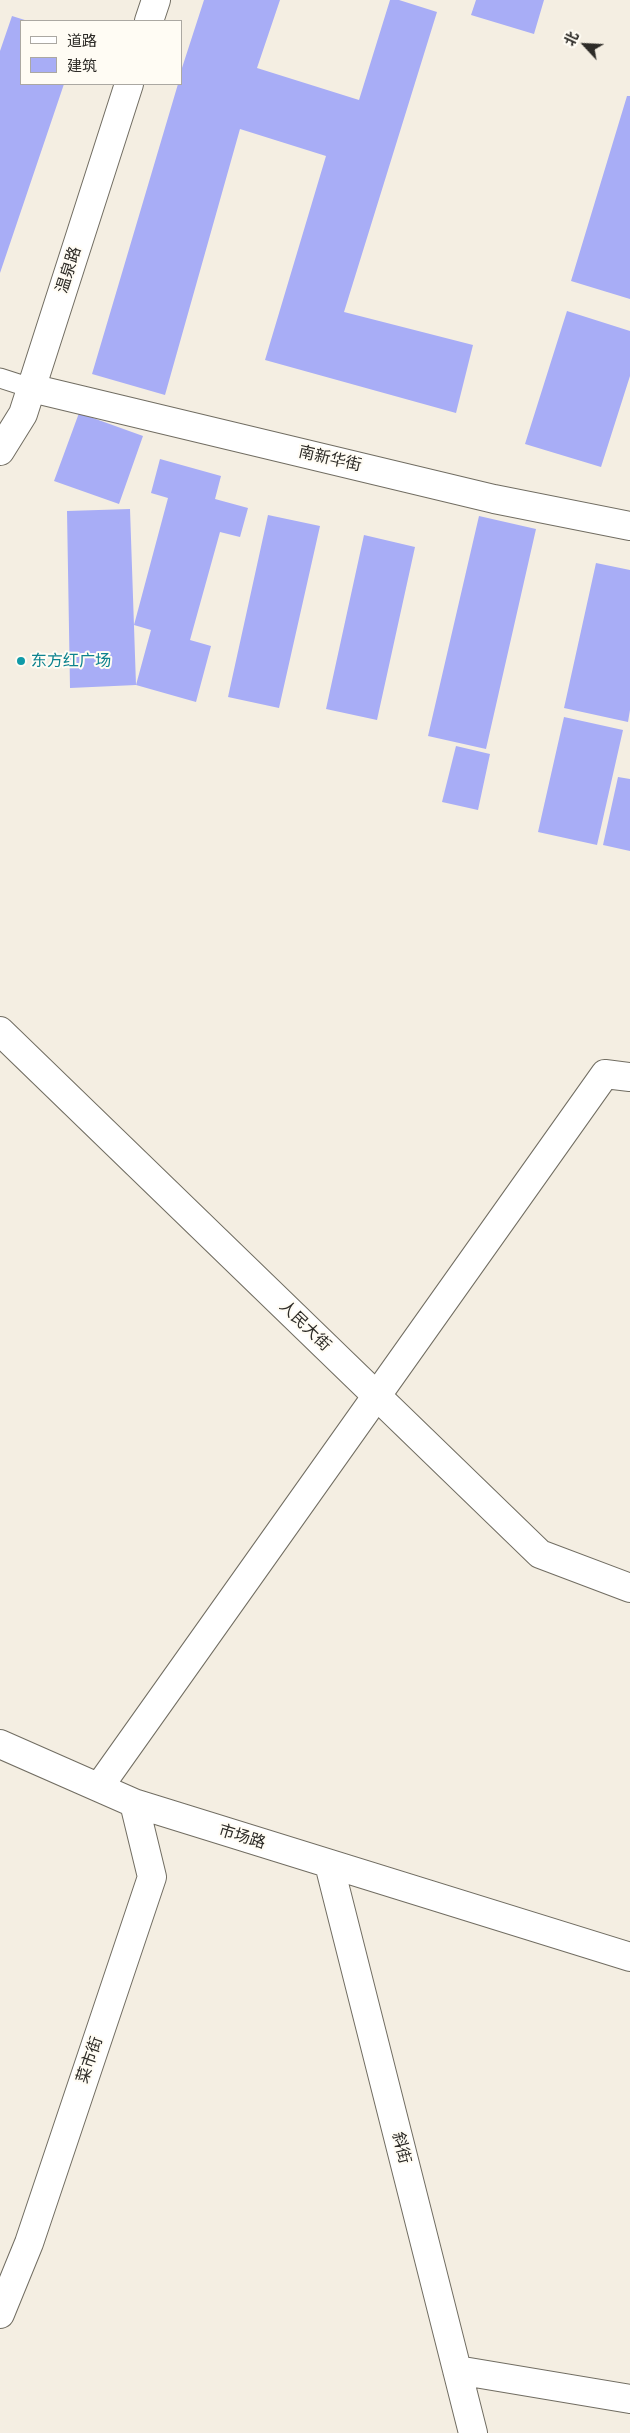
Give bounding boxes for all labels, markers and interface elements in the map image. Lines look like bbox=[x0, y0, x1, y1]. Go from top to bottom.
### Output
legend bbox=[20, 20, 182, 85]
north arrow bbox=[560, 20, 610, 70]
text: 北 bbox=[560, 29, 583, 49]
text: 道路 bbox=[67, 31, 97, 50]
text: 建筑 bbox=[67, 56, 97, 75]
street label: 温泉路 bbox=[52, 244, 86, 296]
street label: 南新华街 bbox=[297, 442, 363, 476]
place label: 东方红广场 bbox=[31, 651, 111, 671]
marker: 东方红广场 bbox=[15, 655, 27, 667]
street label: 人民大街 bbox=[275, 1297, 335, 1355]
street label: 市场路 bbox=[216, 1821, 268, 1853]
street label: 菜市街 bbox=[73, 2034, 107, 2086]
street label: 斜街 bbox=[388, 2130, 414, 2166]

